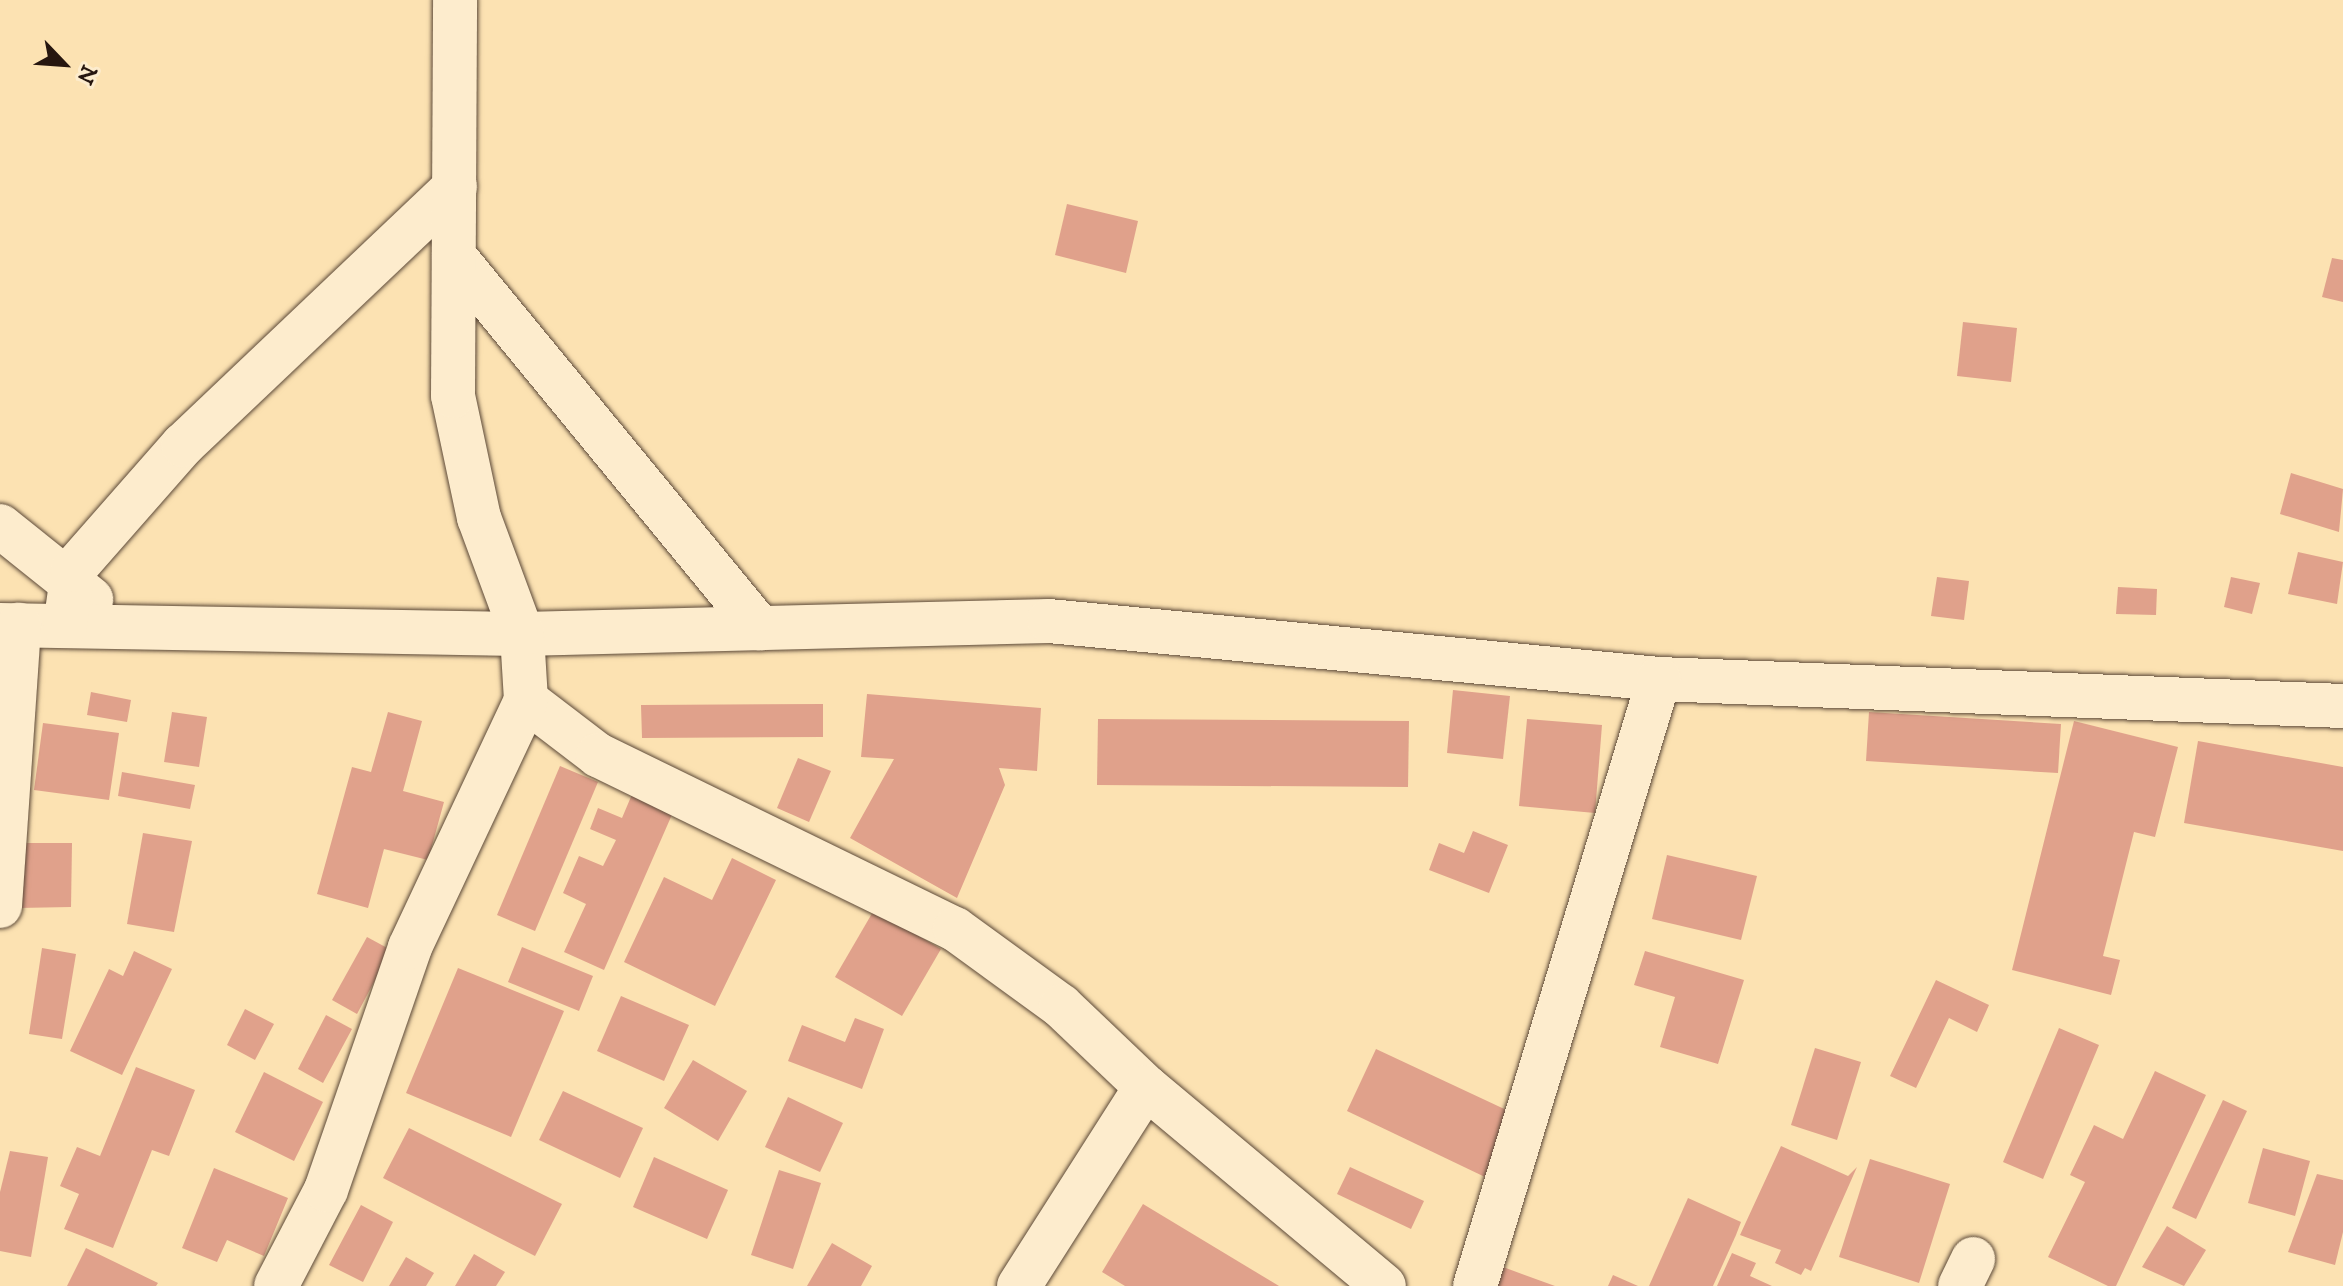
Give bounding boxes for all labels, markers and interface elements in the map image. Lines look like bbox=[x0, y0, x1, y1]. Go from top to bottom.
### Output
north arrow bbox=[24, 24, 104, 104]
text: N bbox=[70, 60, 102, 88]

